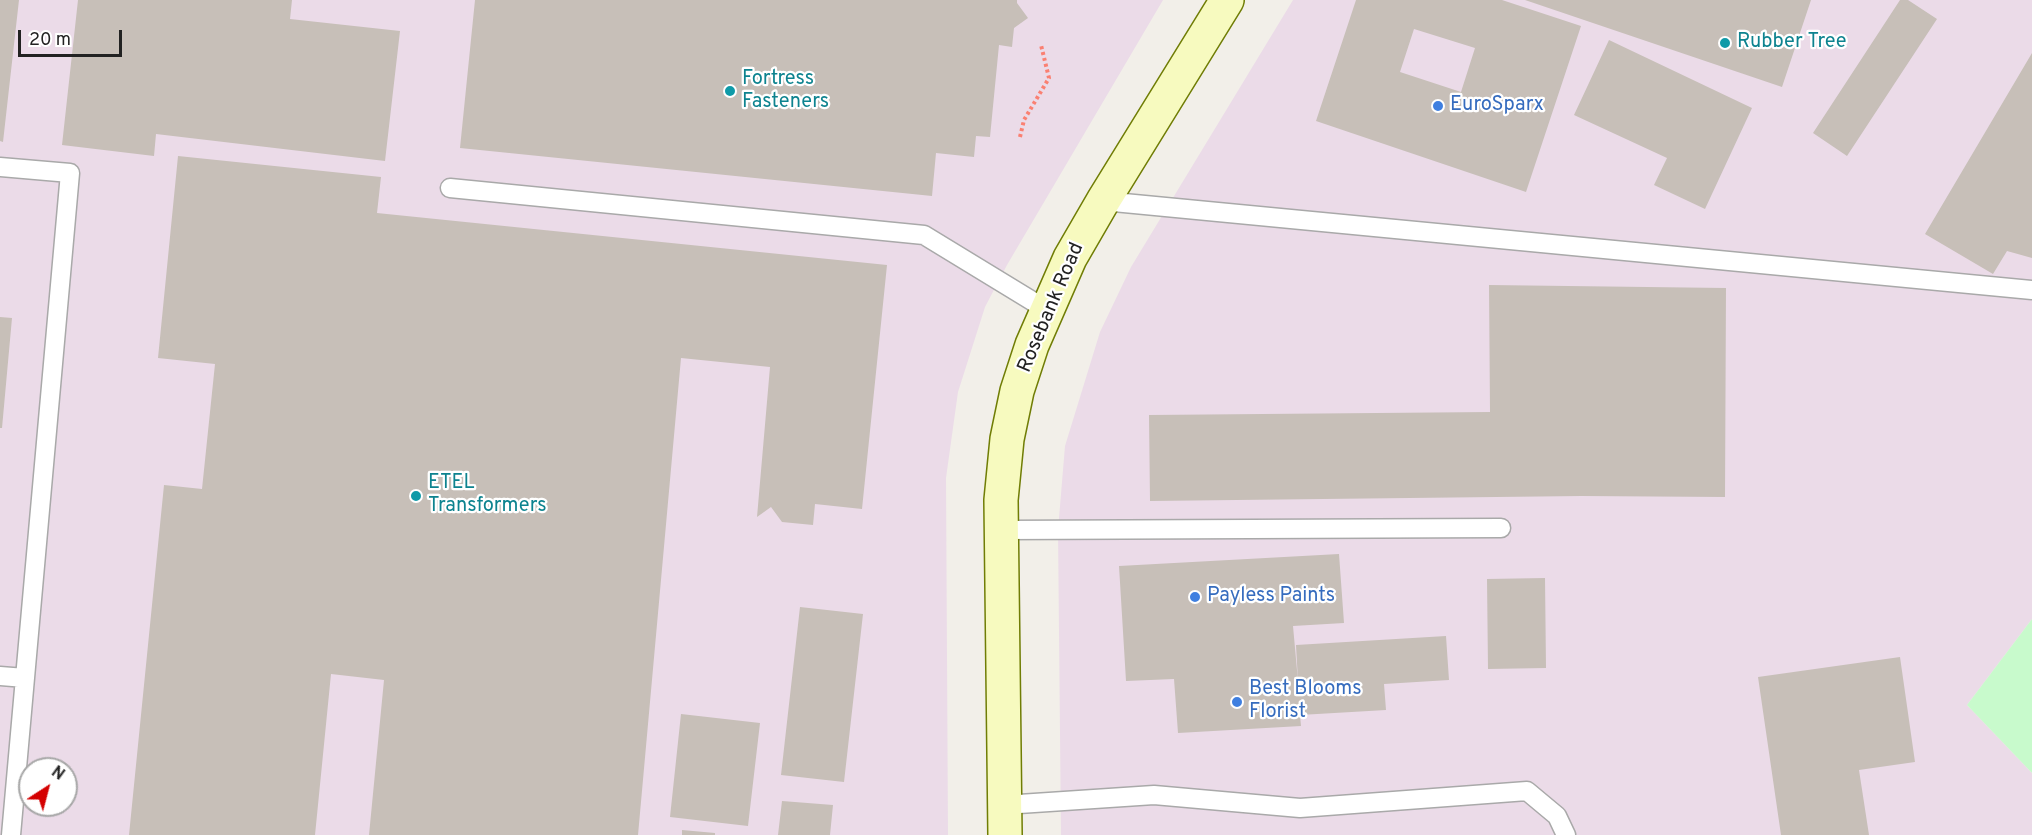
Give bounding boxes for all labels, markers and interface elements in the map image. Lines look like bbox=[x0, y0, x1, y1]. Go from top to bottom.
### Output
scale bar bbox=[21, 18, 124, 56]
text: 20 m bbox=[29, 29, 71, 52]
place label: Rubber Tree bbox=[1737, 31, 1847, 55]
marker: Rubber Tree bbox=[1718, 36, 1732, 50]
place label: Fortress Fasteners bbox=[742, 68, 829, 115]
marker: Fortress Fasteners bbox=[723, 84, 737, 98]
place label: EuroSparx bbox=[1450, 94, 1544, 118]
marker: EuroSparx bbox=[1431, 99, 1445, 113]
street label: Rosebank Road bbox=[1014, 239, 1090, 377]
place label: ETEL Transformers bbox=[428, 472, 547, 519]
marker: ETEL Transformers bbox=[409, 489, 423, 503]
place label: Payless Paints bbox=[1207, 585, 1335, 609]
marker: Payless Paints bbox=[1188, 590, 1202, 604]
place label: Best Blooms Florist bbox=[1249, 678, 1362, 725]
marker: Best Blooms Florist bbox=[1230, 695, 1244, 709]
north arrow bbox=[18, 757, 78, 817]
text: N bbox=[47, 763, 68, 786]

